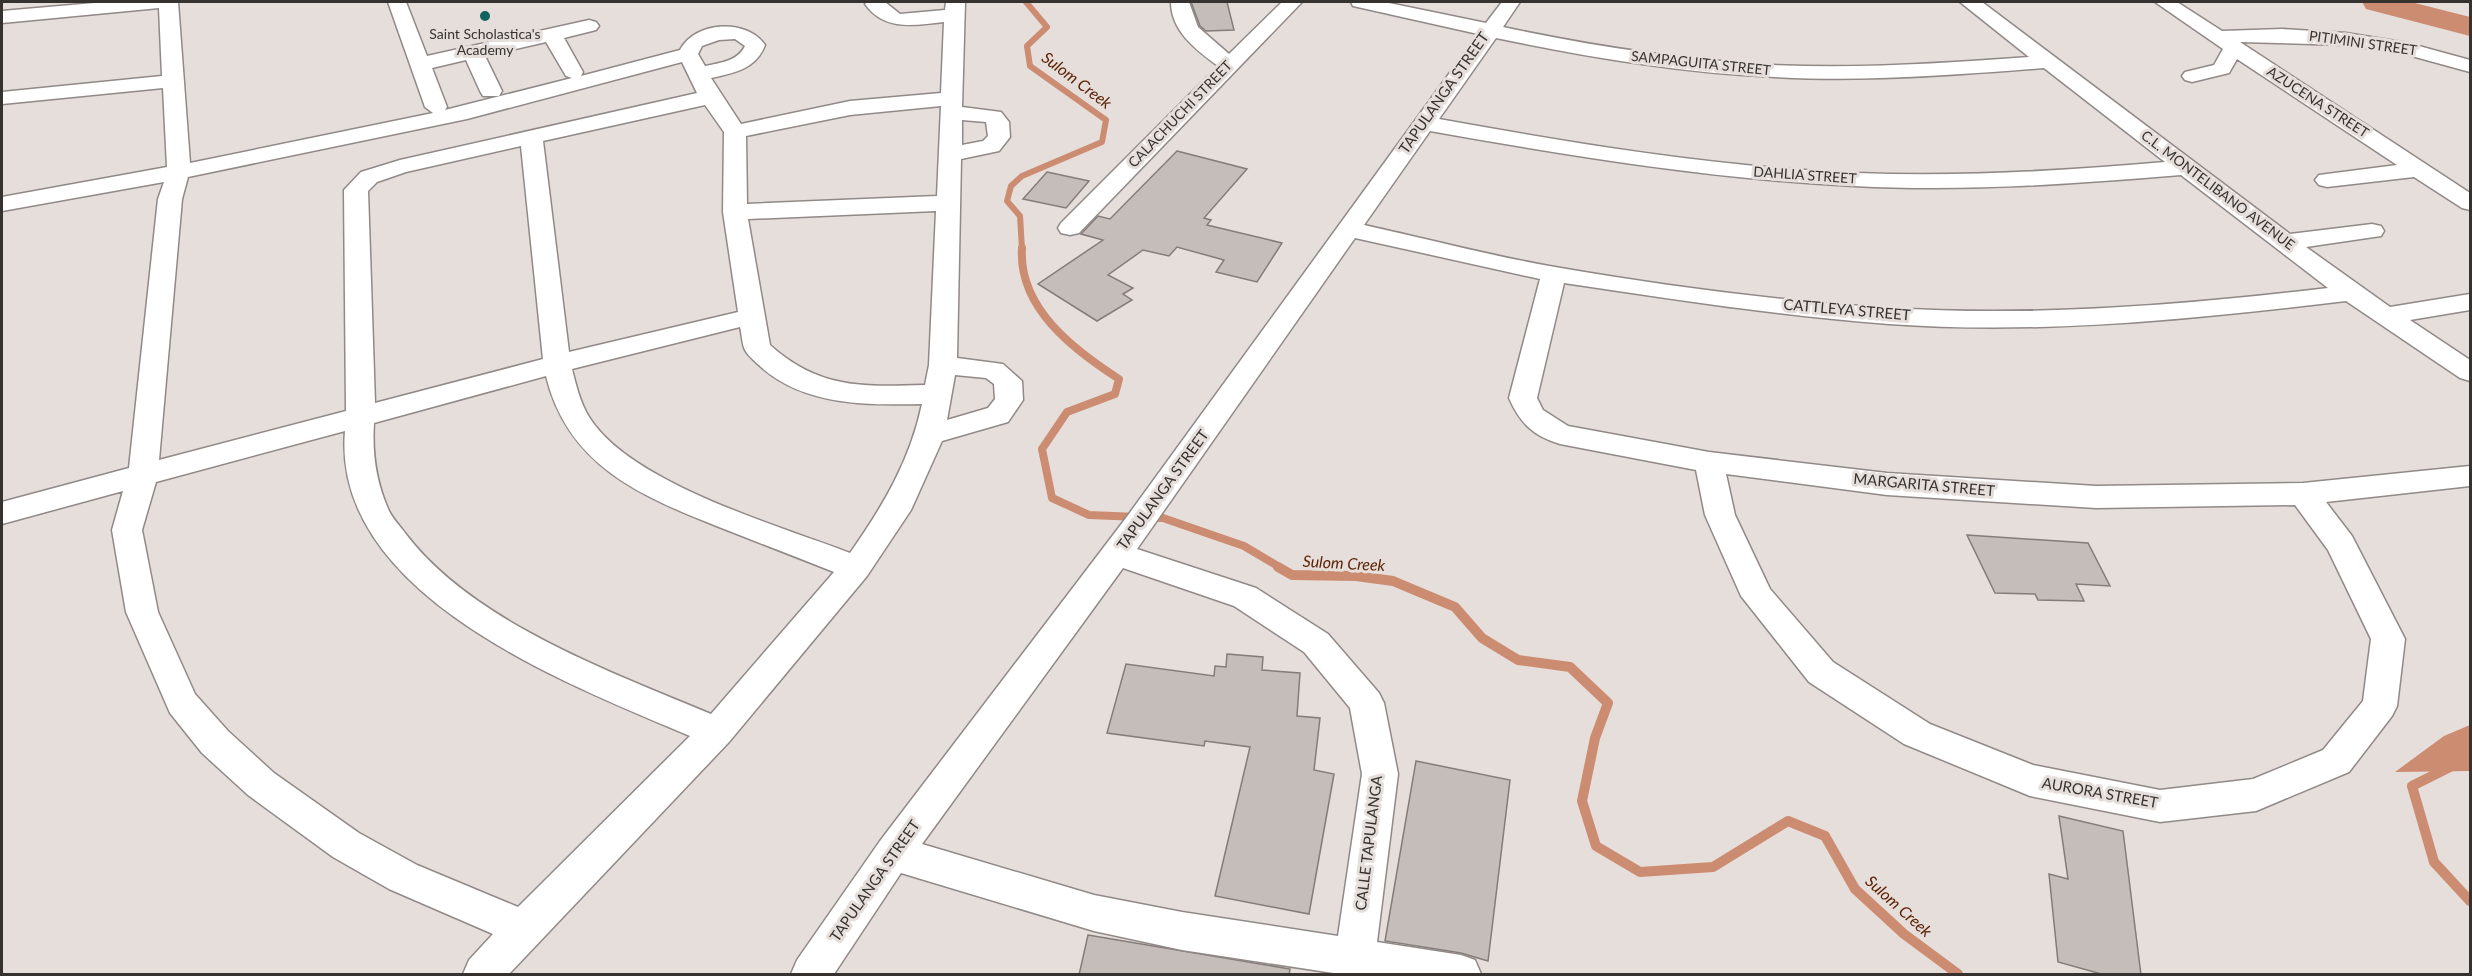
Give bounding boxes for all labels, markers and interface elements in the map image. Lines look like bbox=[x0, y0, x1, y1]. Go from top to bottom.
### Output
marker: Saint Scholastica's Academy bbox=[478, 9, 492, 23]
place label: Saint Scholastica's Academy bbox=[429, 25, 541, 58]
street label: PITIMINI STREET bbox=[2308, 27, 2419, 59]
street label: TAPULANGA STREET bbox=[1394, 28, 1492, 157]
water label: Sulom Creek bbox=[1039, 47, 1116, 112]
street label: SAMPAGUITA STREET bbox=[1630, 47, 1772, 78]
street label: CALACHUCHI STREET bbox=[1124, 56, 1236, 171]
street label: AZUCENA STREET bbox=[2264, 62, 2373, 141]
street label: C.L. MONTELIBANO AVENUE bbox=[2138, 126, 2298, 253]
street label: DAHLIA STREET bbox=[1753, 162, 1858, 187]
street label: CATTLEYA STREET bbox=[1783, 294, 1912, 324]
street label: TAPULANGA STREET bbox=[1113, 426, 1212, 553]
street label: MARGARITA STREET bbox=[1853, 469, 1996, 499]
water label: Sulom Creek bbox=[1302, 551, 1386, 574]
street label: CALLE TAPULANGA bbox=[1351, 773, 1385, 911]
street label: AURORA STREET bbox=[2041, 773, 2160, 811]
street label: TAPULANGA STREET bbox=[825, 816, 923, 945]
water label: Sulom Creek bbox=[1862, 871, 1937, 941]

